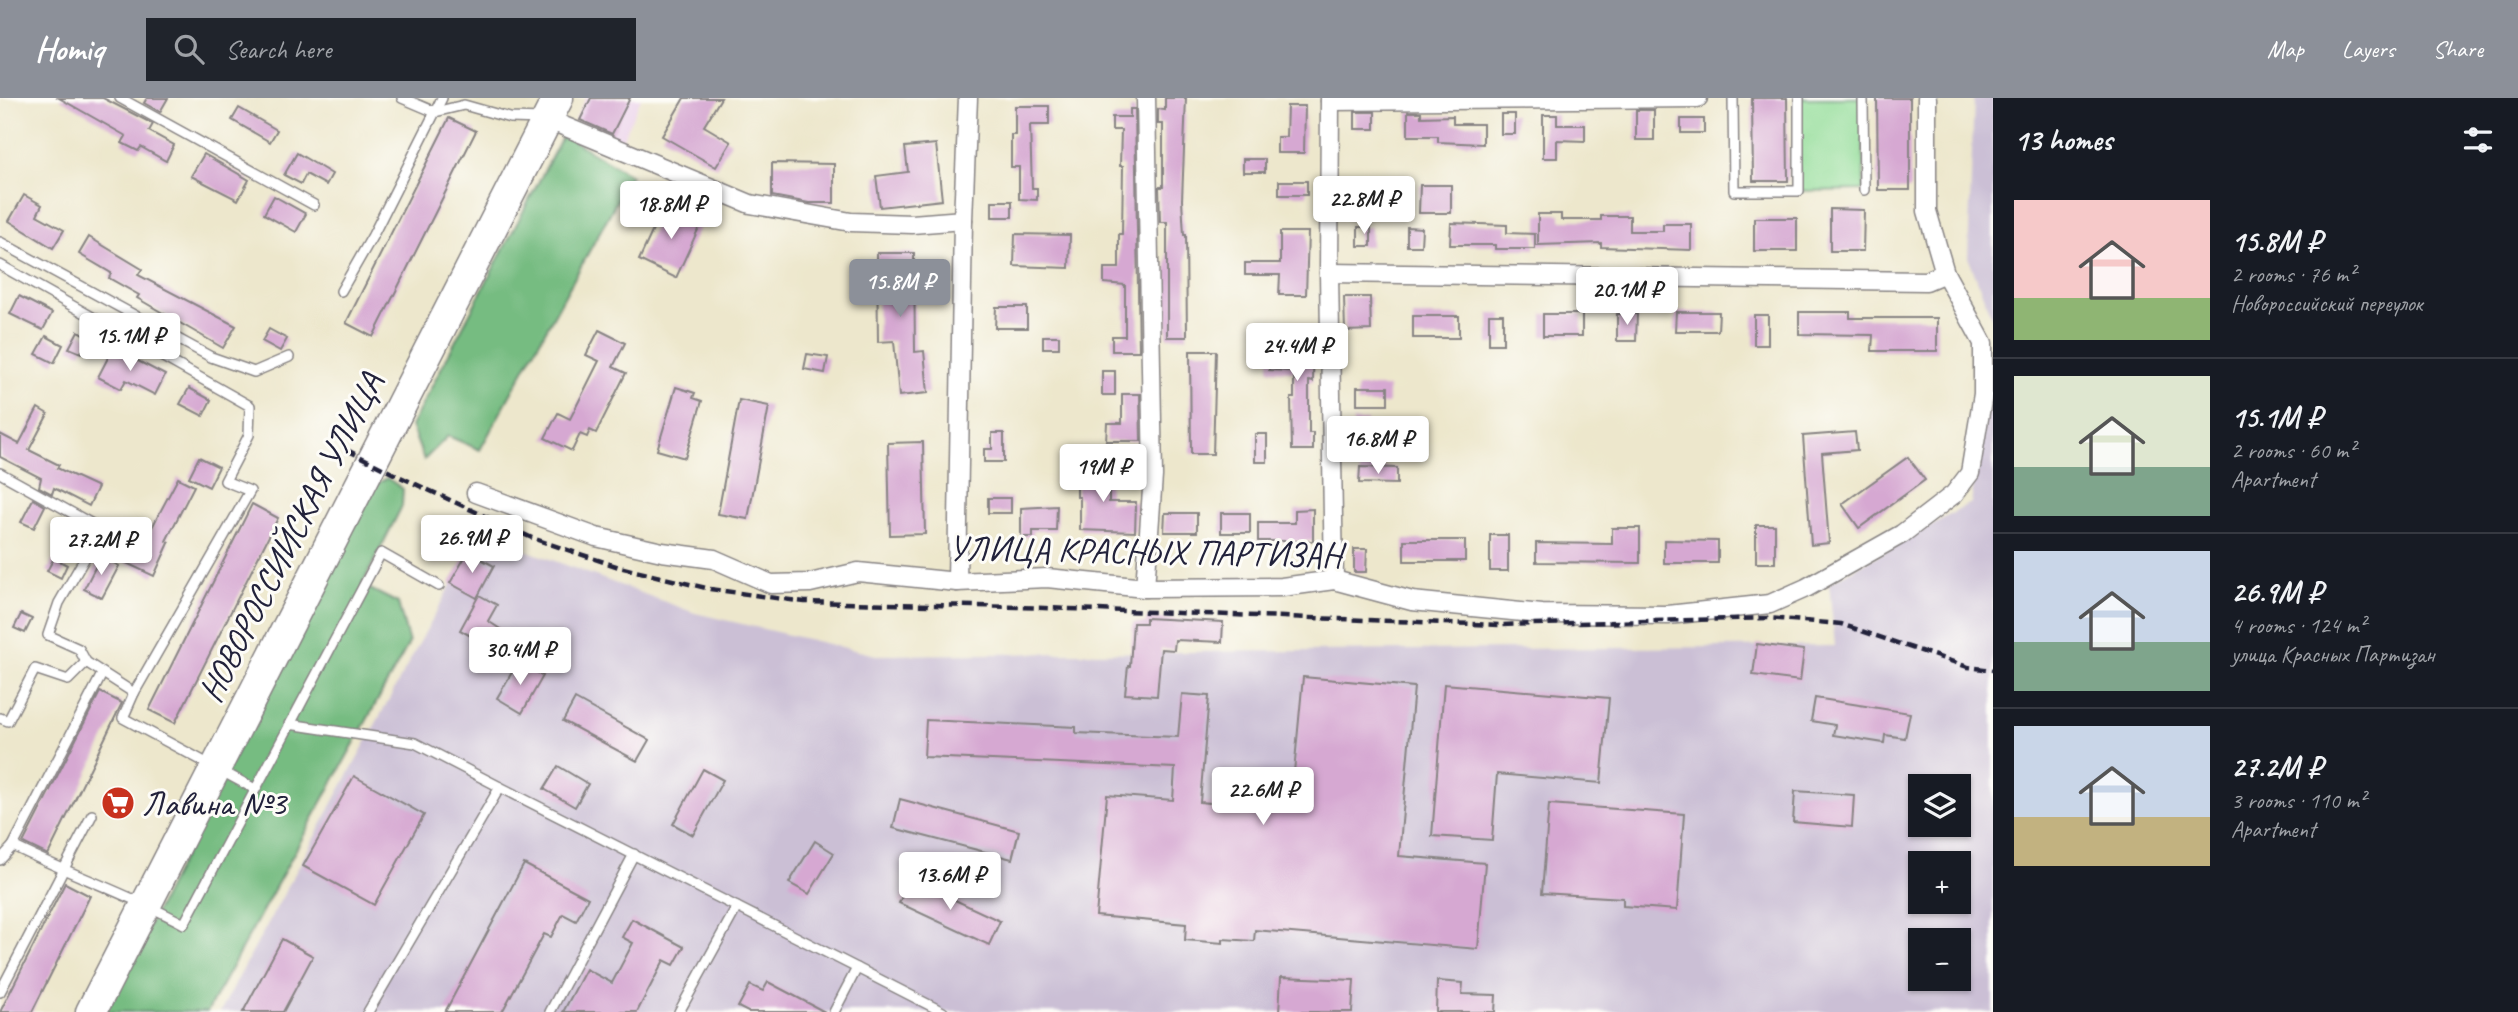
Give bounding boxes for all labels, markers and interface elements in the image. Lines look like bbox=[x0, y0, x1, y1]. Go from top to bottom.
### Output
search box bbox=[146, 18, 636, 81]
text: Homiq bbox=[35, 28, 104, 70]
icon: search bbox=[170, 30, 208, 68]
text: Search here bbox=[226, 33, 331, 66]
text: Map bbox=[2267, 34, 2304, 64]
text: Layers bbox=[2342, 34, 2395, 64]
text: Share bbox=[2433, 34, 2483, 64]
text: 13 homes bbox=[2014, 121, 2112, 159]
icon: filters bbox=[2459, 121, 2497, 159]
pin: 22.8M ₽ bbox=[1299, 176, 1429, 236]
pin: 18.8M ₽ bbox=[606, 181, 736, 241]
text: 22.8M ₽ bbox=[1329, 184, 1399, 213]
text: 18.8M ₽ bbox=[636, 189, 706, 218]
text: 15.8M ₽ bbox=[2231, 222, 2322, 260]
icon: home bbox=[2070, 228, 2154, 312]
pin: 15.8M ₽ bbox=[835, 260, 965, 319]
text: 2 rooms · 76 m² bbox=[2231, 260, 2355, 289]
text: 15.8M ₽ bbox=[865, 267, 935, 296]
pin: 20.1M ₽ bbox=[1562, 268, 1692, 327]
text: 20.1M ₽ bbox=[1592, 275, 1662, 304]
text: Новороссийский переулок bbox=[2231, 289, 2423, 318]
pin: 15.1M ₽ bbox=[65, 314, 195, 373]
text: 15.1M ₽ bbox=[95, 321, 165, 350]
pin: 24.4M ₽ bbox=[1232, 324, 1362, 383]
text: 24.4M ₽ bbox=[1262, 331, 1332, 360]
street label: НОВОРОССИЙСКАЯ УЛИЦА bbox=[188, 364, 394, 709]
text: 15.1M ₽ bbox=[2231, 398, 2322, 436]
icon: home bbox=[2070, 404, 2154, 488]
pin: 16.8M ₽ bbox=[1313, 416, 1443, 476]
text: 16.8M ₽ bbox=[1343, 424, 1413, 453]
text: 2 rooms · 60 m² bbox=[2231, 436, 2355, 465]
pin: 19M ₽ bbox=[1054, 444, 1152, 504]
text: 19M ₽ bbox=[1076, 452, 1130, 481]
text: Apartment bbox=[2231, 465, 2316, 494]
pin: 26.9M ₽ bbox=[407, 516, 537, 575]
pin: 27.2M ₽ bbox=[36, 518, 166, 577]
text: 26.9M ₽ bbox=[437, 523, 507, 552]
text: 27.2M ₽ bbox=[66, 525, 136, 554]
street label: УЛИЦА КРАСНЫХ ПАРТИЗАН bbox=[948, 526, 1347, 578]
text: 26.9M ₽ bbox=[2231, 573, 2322, 611]
icon: home bbox=[2070, 579, 2154, 663]
text: 4 rooms · 124 m² bbox=[2231, 611, 2366, 640]
pin: 30.4M ₽ bbox=[455, 628, 585, 687]
text: 30.4M ₽ bbox=[485, 635, 555, 664]
text: улица Красных Партизан bbox=[2231, 640, 2435, 669]
text: 27.2M ₽ bbox=[2231, 748, 2322, 786]
icon: home bbox=[2070, 754, 2154, 838]
pin: 22.6M ₽ bbox=[1198, 768, 1328, 827]
map controls bbox=[1908, 774, 1971, 991]
button: layers bbox=[1908, 774, 1971, 837]
text: 22.6M ₽ bbox=[1228, 775, 1298, 804]
place label: Лавина №3 bbox=[142, 781, 288, 826]
supermarket icon: Лавина №3 bbox=[99, 784, 137, 822]
text: 3 rooms · 110 m² bbox=[2231, 786, 2366, 815]
text: Apartment bbox=[2231, 815, 2316, 844]
button: + bbox=[1908, 851, 1971, 914]
pin: 13.6M ₽ bbox=[885, 852, 1015, 912]
text: 13.6M ₽ bbox=[915, 860, 985, 889]
button: − bbox=[1908, 928, 1971, 991]

